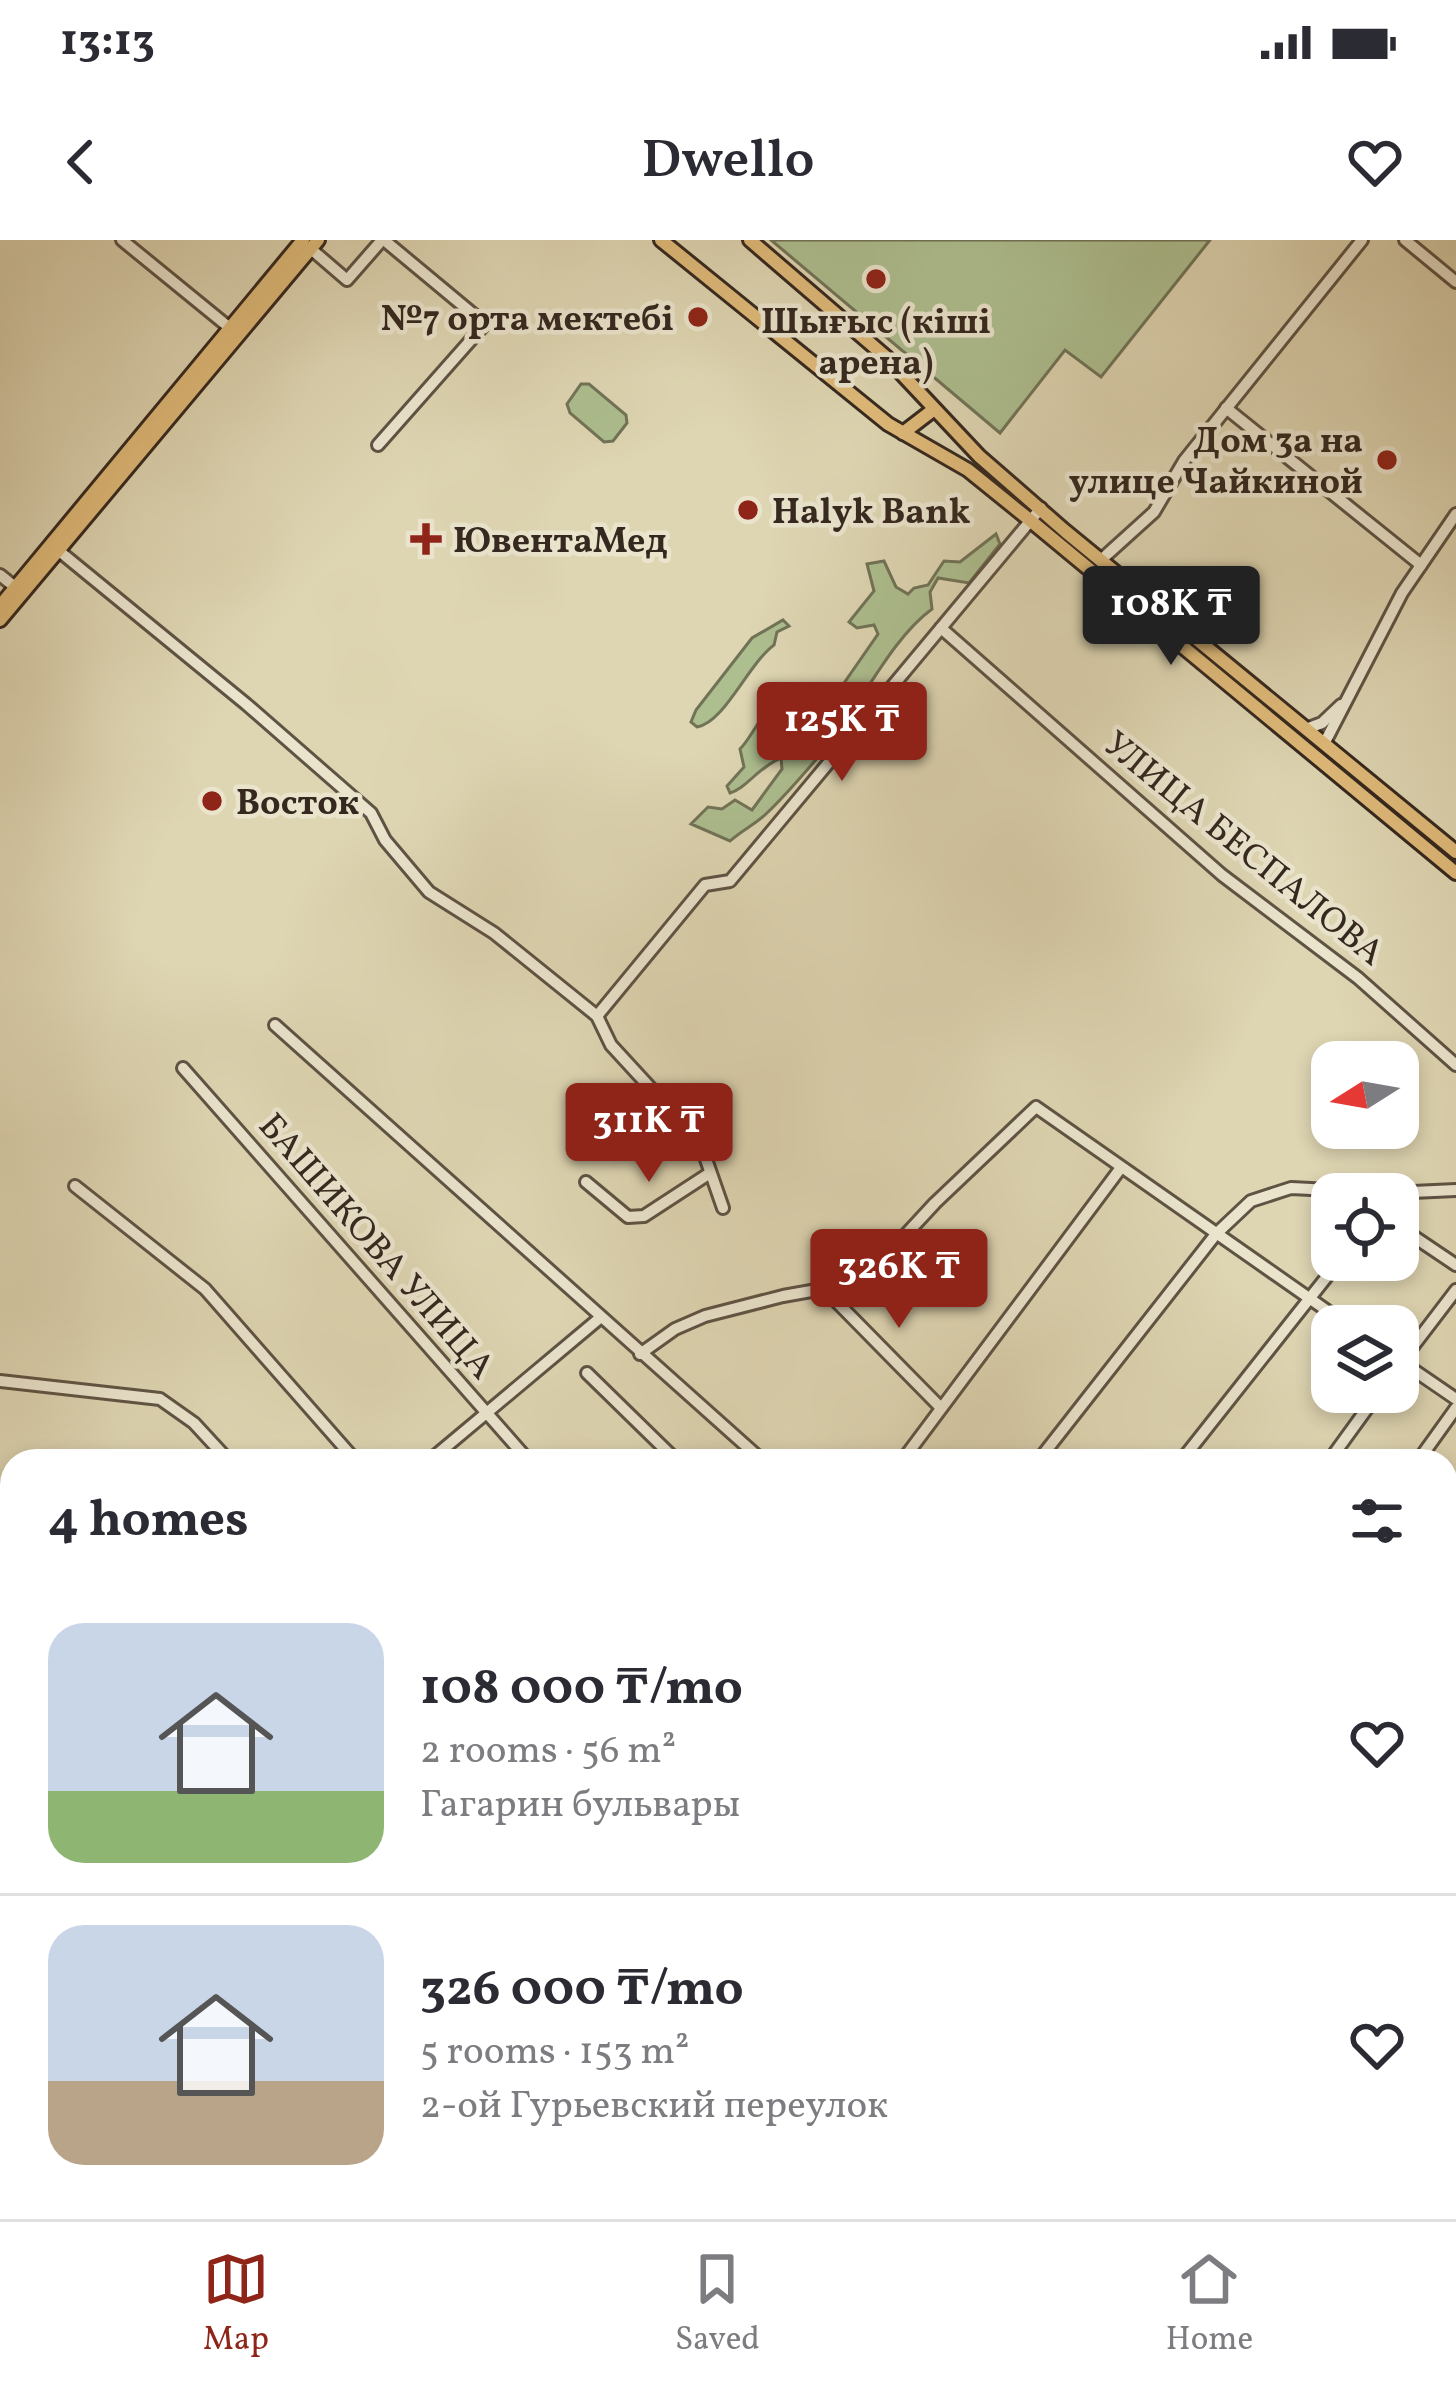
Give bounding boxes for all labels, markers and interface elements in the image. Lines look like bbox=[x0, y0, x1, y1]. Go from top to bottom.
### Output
text: 13:13 bbox=[60, 11, 155, 74]
text: Dwello bbox=[642, 125, 814, 200]
icon: back bbox=[48, 129, 114, 195]
icon: heart bbox=[1342, 129, 1408, 195]
marker: Шығыс (кіші арена) bbox=[863, 266, 889, 292]
place label: №7 орта мектебі bbox=[381, 296, 674, 346]
place label: Шығыс (кіші арена) bbox=[761, 299, 991, 390]
marker: №7 орта мектебі bbox=[685, 304, 711, 330]
place label: Дом 3а на улице Чайкиной bbox=[1069, 418, 1363, 509]
marker: Дом 3а на улице Чайкиной bbox=[1374, 447, 1400, 473]
place label: Halyk Bank bbox=[772, 489, 971, 539]
marker: Halyk Bank bbox=[735, 497, 761, 523]
place label: ЮвентаМед bbox=[453, 518, 668, 568]
marker: ЮвентаМед bbox=[410, 523, 442, 555]
pin: 108K ₸ bbox=[1073, 566, 1269, 668]
text: 108K ₸ bbox=[1110, 578, 1232, 632]
pin: 125K ₸ bbox=[744, 682, 940, 784]
text: 125K ₸ bbox=[784, 694, 900, 748]
street label: УЛИЦА БЕСПАЛОВА bbox=[1091, 721, 1394, 979]
place label: Восток bbox=[236, 780, 359, 830]
marker: Восток bbox=[199, 788, 225, 814]
north arrow bbox=[1311, 1041, 1419, 1149]
map controls bbox=[1311, 1041, 1419, 1413]
pin: 311K ₸ bbox=[551, 1083, 747, 1185]
text: 311K ₸ bbox=[593, 1095, 705, 1149]
street label: БАШИКОВА УЛИЦА bbox=[245, 1104, 505, 1392]
button: locate bbox=[1311, 1173, 1419, 1281]
pin: 326K ₸ bbox=[801, 1229, 997, 1331]
text: 326K ₸ bbox=[837, 1241, 961, 1295]
button: layers bbox=[1311, 1305, 1419, 1413]
text: 4 homes bbox=[48, 1486, 249, 1557]
icon: filters bbox=[1344, 1488, 1410, 1554]
text: 108 000 ₸/mo bbox=[420, 1654, 743, 1725]
icon: home bbox=[144, 1671, 288, 1815]
icon: heart bbox=[1344, 1710, 1410, 1776]
text: 2 rooms · 56 m² bbox=[420, 1725, 676, 1779]
text: Гагарин бульвары bbox=[420, 1779, 740, 1833]
text: 326 000 ₸/mo bbox=[420, 1955, 744, 2026]
icon: home bbox=[144, 1973, 288, 2117]
icon: heart bbox=[1344, 2012, 1410, 2078]
text: 5 rooms · 153 m² bbox=[420, 2026, 690, 2080]
text: 2-ой Гурьевский переулок bbox=[420, 2080, 888, 2134]
tab: Map bbox=[203, 2246, 269, 2364]
tab: Saved bbox=[675, 2246, 760, 2364]
tab: Home bbox=[1166, 2246, 1253, 2364]

